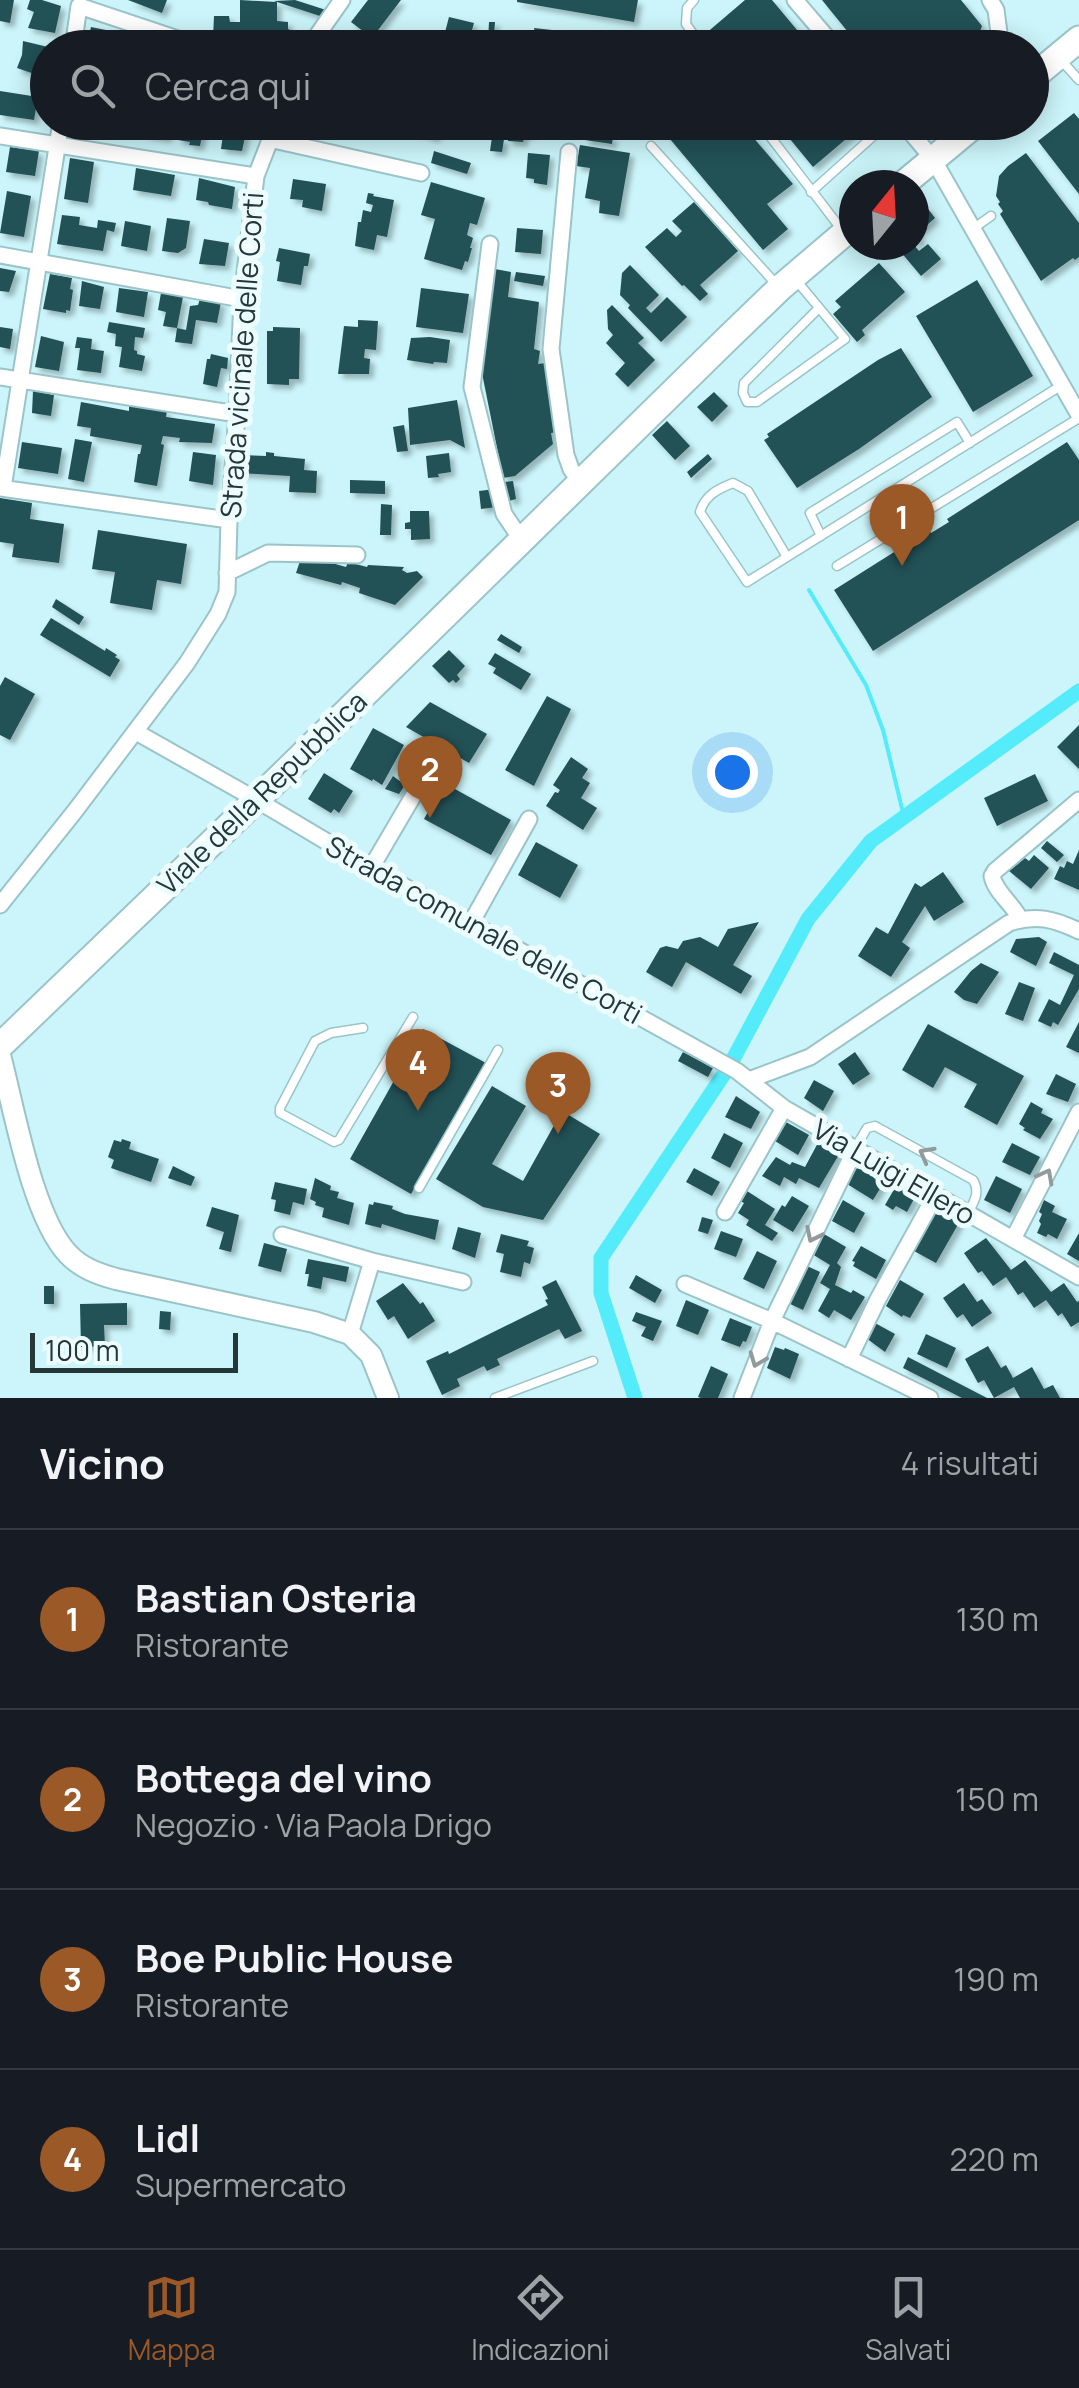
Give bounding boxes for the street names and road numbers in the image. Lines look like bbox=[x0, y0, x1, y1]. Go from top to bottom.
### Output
street label: Strada vicinale delle Corti bbox=[211, 191, 271, 519]
street label: Viale della Repubblica bbox=[148, 682, 375, 903]
street label: Strada comunale delle Corti bbox=[319, 826, 650, 1032]
street label: Via Luigi Ellero bbox=[806, 1109, 983, 1233]

